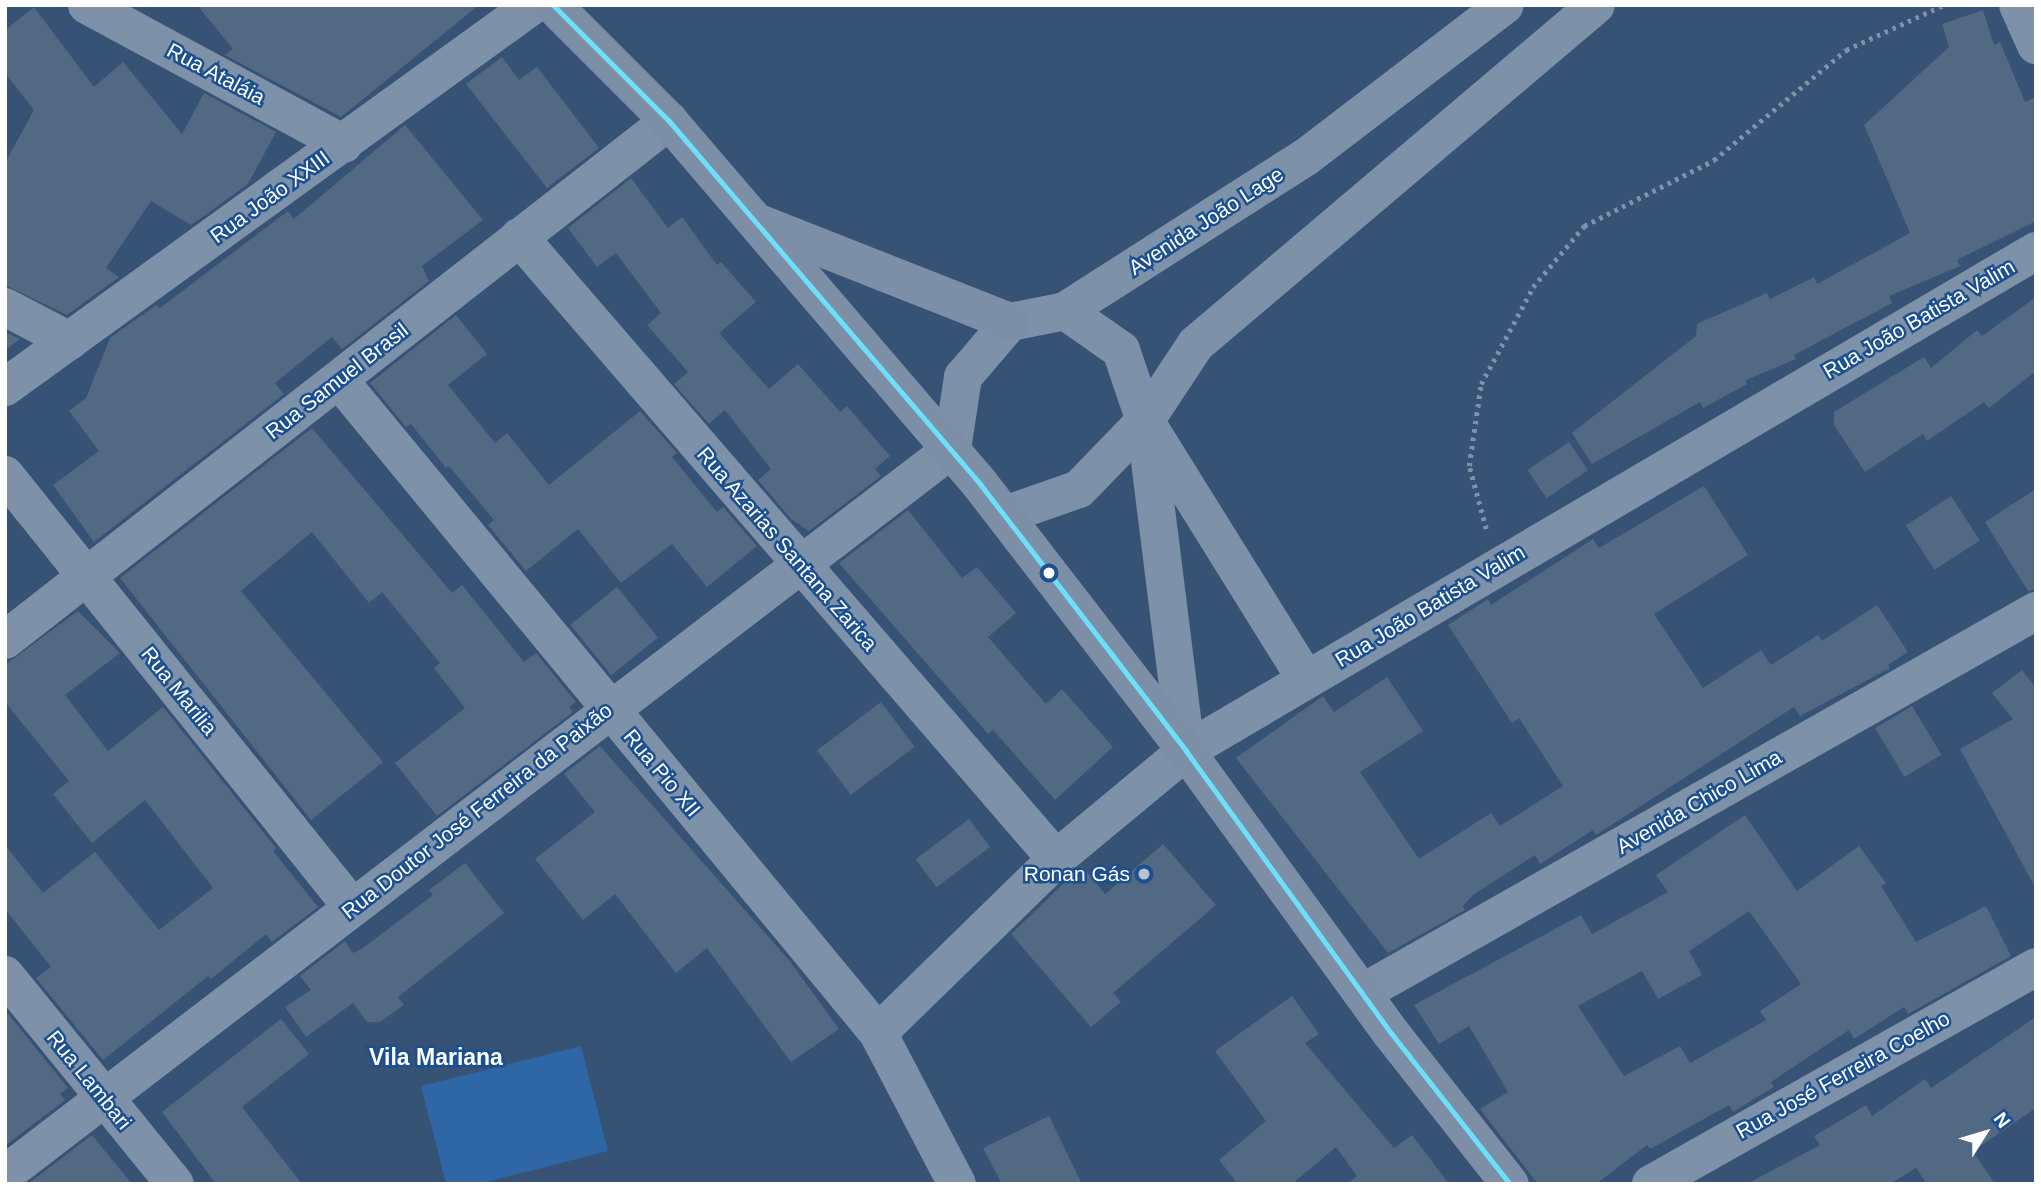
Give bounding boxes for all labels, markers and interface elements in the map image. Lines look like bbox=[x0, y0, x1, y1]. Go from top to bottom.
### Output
street label: Rua Ataláia bbox=[162, 37, 270, 111]
street label: Rua João XXIII bbox=[205, 145, 335, 249]
street label: Avenida João Lage bbox=[1124, 162, 1288, 280]
street label: Rua João Batista Valim bbox=[1819, 254, 2019, 384]
street label: Rua Samuel Brasil bbox=[261, 318, 413, 444]
street label: Rua Azarias Santana Zarica bbox=[691, 442, 883, 656]
street label: Rua João Batista Valim bbox=[1331, 539, 1529, 673]
unlabelled marker bbox=[1042, 566, 1056, 580]
street label: Rua Marilia bbox=[136, 642, 222, 740]
street label: Rua Doutor José Ferreira da Paixão bbox=[337, 698, 617, 924]
street label: Rua Pio XII bbox=[618, 724, 706, 822]
street label: Avenida Chico Lima bbox=[1612, 744, 1786, 860]
place label: Ronan Gás bbox=[1024, 861, 1130, 887]
marker: Ronan Gás bbox=[1136, 866, 1152, 882]
street label: Rua José Ferreira Coelho bbox=[1732, 1006, 1954, 1144]
street label: Rua Lambari bbox=[41, 1025, 137, 1135]
district label: Vila Mariana bbox=[369, 1043, 503, 1071]
north arrow bbox=[1950, 1098, 2020, 1168]
text: N bbox=[1990, 1108, 2015, 1132]

